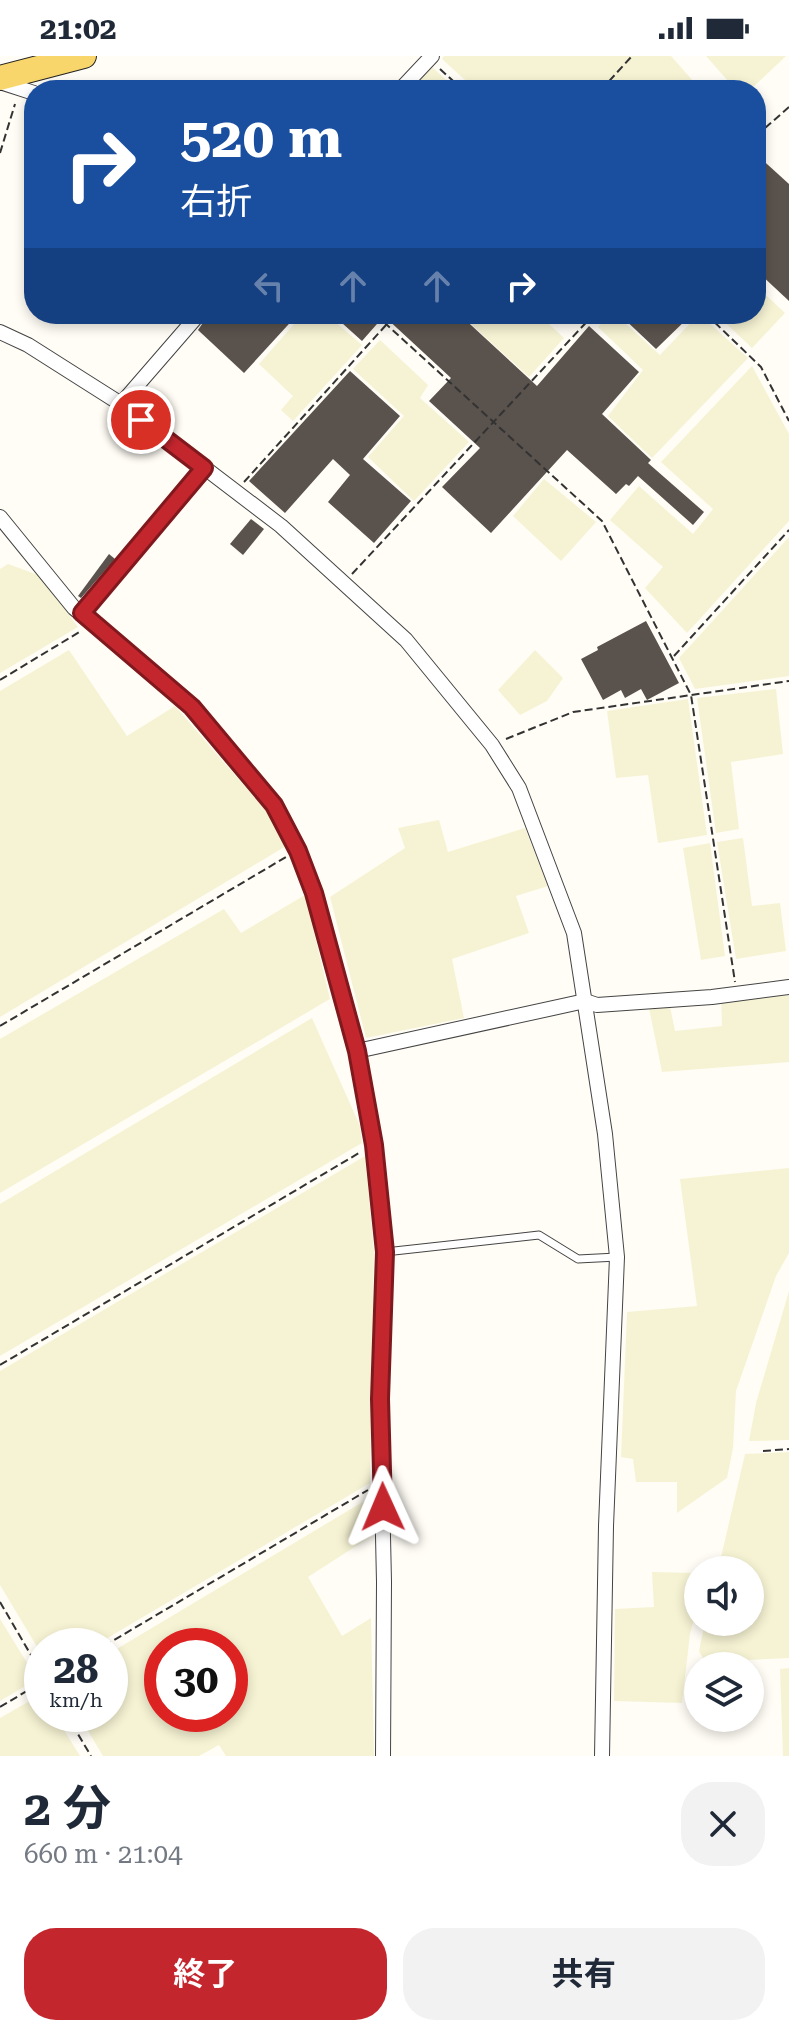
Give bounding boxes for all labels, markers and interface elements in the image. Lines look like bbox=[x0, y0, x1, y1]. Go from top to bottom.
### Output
text: 21:02 bbox=[40, 11, 117, 46]
text: 520 m bbox=[180, 105, 342, 171]
icon: right bbox=[48, 112, 152, 216]
text: 右折 bbox=[180, 181, 252, 223]
icon: left bbox=[247, 264, 291, 308]
icon: ahead bbox=[331, 264, 375, 308]
icon: ahead bbox=[415, 264, 459, 308]
icon: right bbox=[499, 264, 543, 308]
pin bbox=[107, 386, 175, 454]
icon: arrive bbox=[119, 398, 163, 442]
position arrow bbox=[341, 1465, 425, 1549]
map controls bbox=[684, 1556, 764, 1732]
button: sound bbox=[684, 1556, 764, 1636]
speed limit sign: 30 bbox=[144, 1628, 248, 1732]
text: 28 bbox=[54, 1646, 98, 1693]
button: layers bbox=[684, 1652, 764, 1732]
text: km/h bbox=[49, 1688, 103, 1712]
text: 2 分 bbox=[24, 1781, 111, 1837]
button: close bbox=[681, 1782, 765, 1866]
text: 660 m · 21:04 bbox=[24, 1839, 183, 1869]
button: 終了 bbox=[24, 1928, 387, 2020]
button: 共有 bbox=[403, 1928, 765, 2020]

